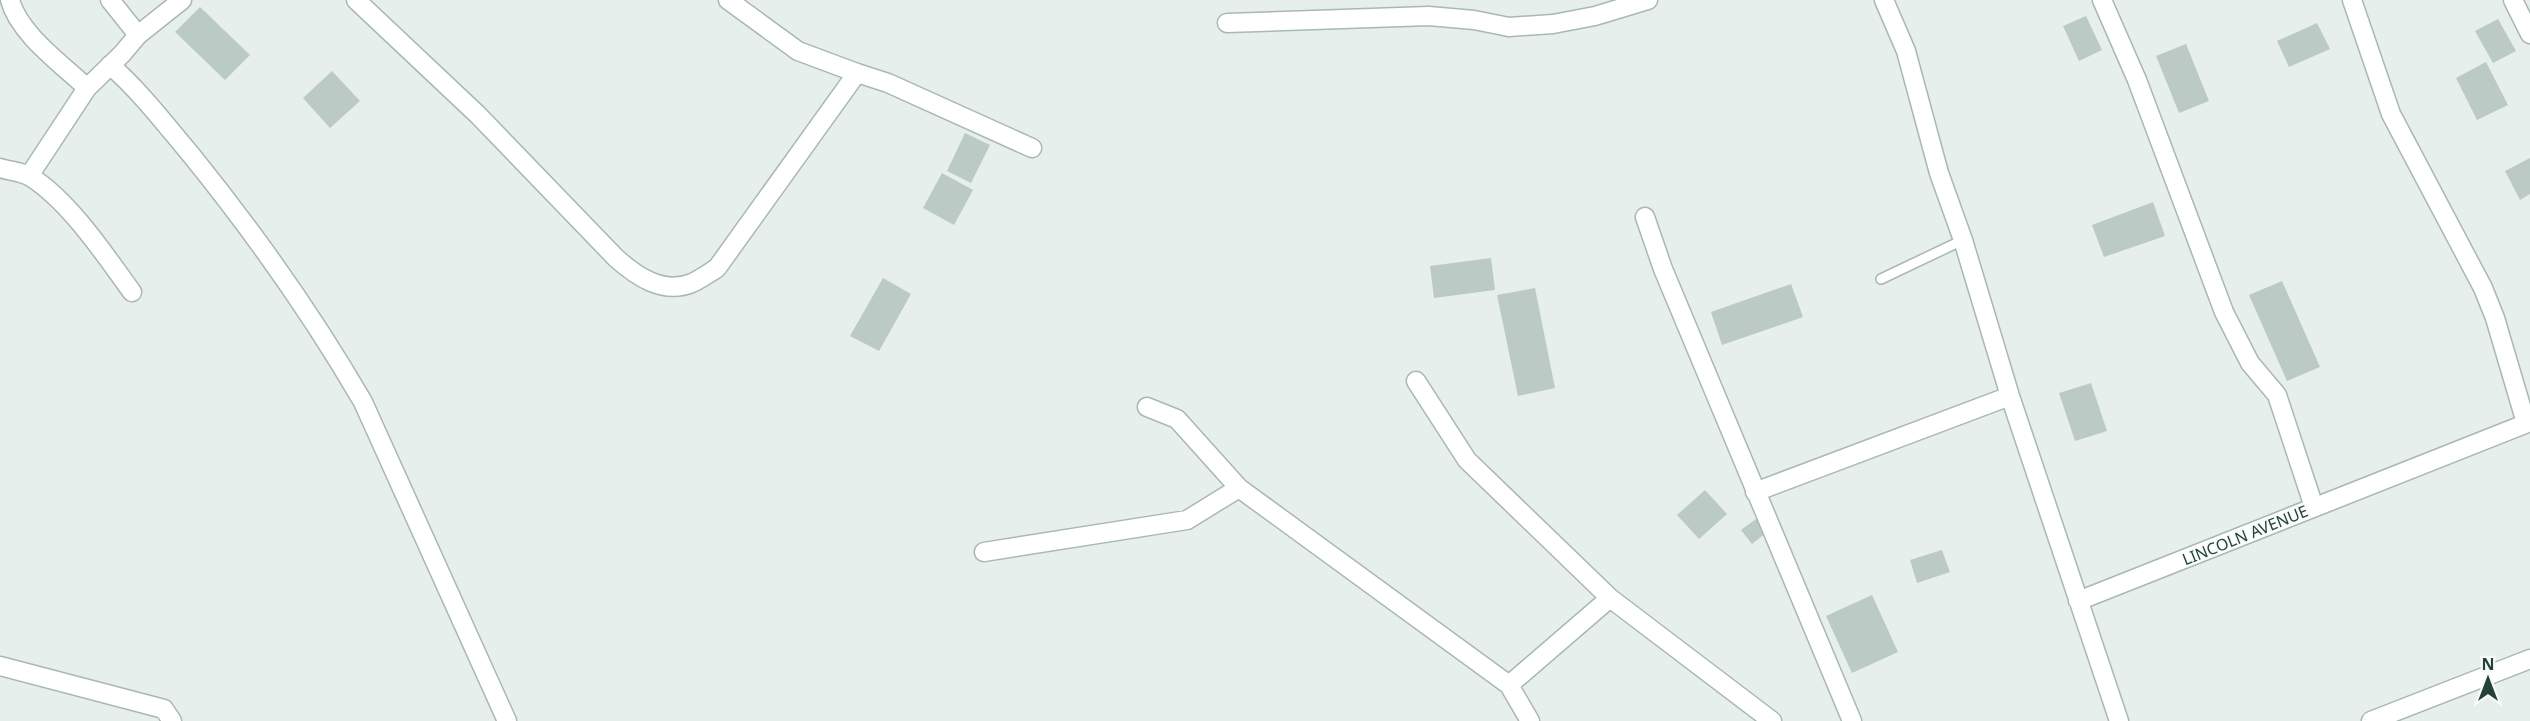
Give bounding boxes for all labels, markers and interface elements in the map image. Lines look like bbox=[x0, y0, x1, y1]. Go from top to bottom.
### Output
street label: LINCOLN AVENUE bbox=[2179, 500, 2311, 570]
north arrow bbox=[2458, 649, 2518, 709]
text: N bbox=[2481, 653, 2495, 675]

